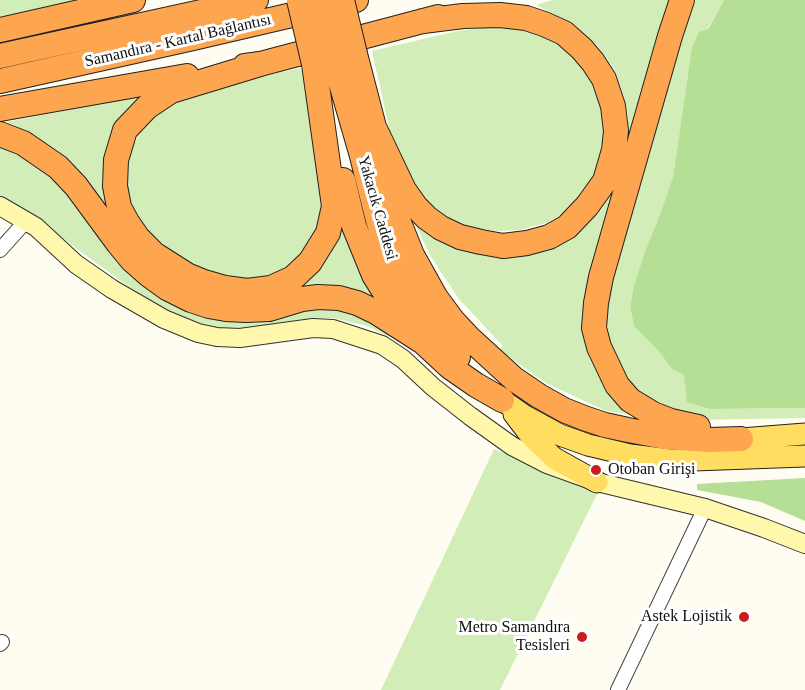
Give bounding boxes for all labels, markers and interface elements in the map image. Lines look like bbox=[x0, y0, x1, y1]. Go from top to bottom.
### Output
street label: Samandıra - Kartal Bağlantısı bbox=[83, 10, 273, 72]
street label: Yakacık Caddesi bbox=[353, 154, 401, 262]
place label: Otoban Girişi bbox=[608, 460, 696, 480]
marker: Otoban Girişi bbox=[589, 463, 603, 477]
place label: Astek Lojistik bbox=[641, 607, 732, 627]
marker: Astek Lojistik bbox=[737, 610, 751, 624]
place label: Metro Samandıra Tesisleri bbox=[458, 618, 570, 656]
marker: Metro Samandıra Tesisleri bbox=[575, 630, 589, 644]

